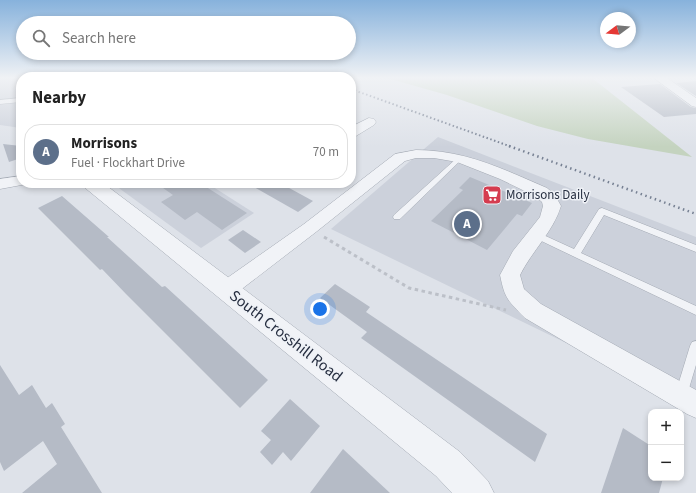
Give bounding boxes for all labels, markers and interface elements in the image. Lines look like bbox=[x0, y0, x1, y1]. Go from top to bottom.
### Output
north arrow bbox=[600, 12, 636, 48]
search box bbox=[16, 16, 356, 60]
icon: search bbox=[30, 27, 52, 49]
text: Search here bbox=[62, 28, 136, 49]
text: Nearby bbox=[32, 86, 86, 110]
text: Morrisons bbox=[71, 133, 137, 154]
text: A bbox=[42, 143, 50, 161]
text: 70 m bbox=[313, 143, 339, 161]
text: Fuel · Flockhart Drive bbox=[71, 154, 185, 172]
supermarket icon: Morrisons Daily bbox=[481, 184, 503, 206]
place label: Morrisons Daily bbox=[506, 186, 590, 204]
pin: A bbox=[454, 209, 480, 239]
street label: South Crosshill Road bbox=[225, 285, 347, 387]
your location bbox=[310, 299, 330, 319]
map controls bbox=[648, 409, 684, 481]
button: + bbox=[648, 409, 684, 445]
button: − bbox=[648, 445, 684, 481]

